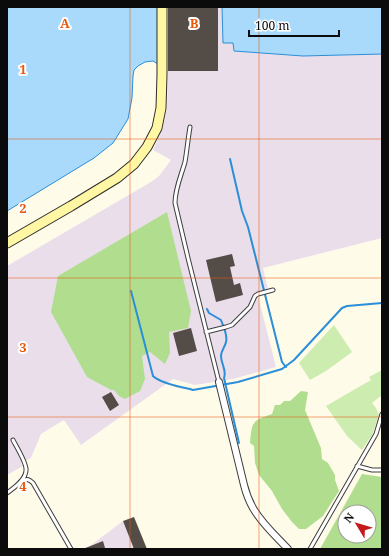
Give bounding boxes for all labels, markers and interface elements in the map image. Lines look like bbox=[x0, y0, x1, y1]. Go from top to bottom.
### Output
scale bar bbox=[249, 12, 339, 38]
text: A bbox=[60, 14, 70, 32]
text: B bbox=[190, 14, 199, 32]
text: 100 m bbox=[255, 17, 290, 34]
text: 1 bbox=[19, 60, 27, 78]
text: 2 bbox=[19, 199, 27, 217]
text: 3 bbox=[19, 338, 27, 356]
text: 4 bbox=[19, 477, 27, 495]
north arrow bbox=[337, 504, 377, 544]
text: N bbox=[340, 509, 358, 526]

